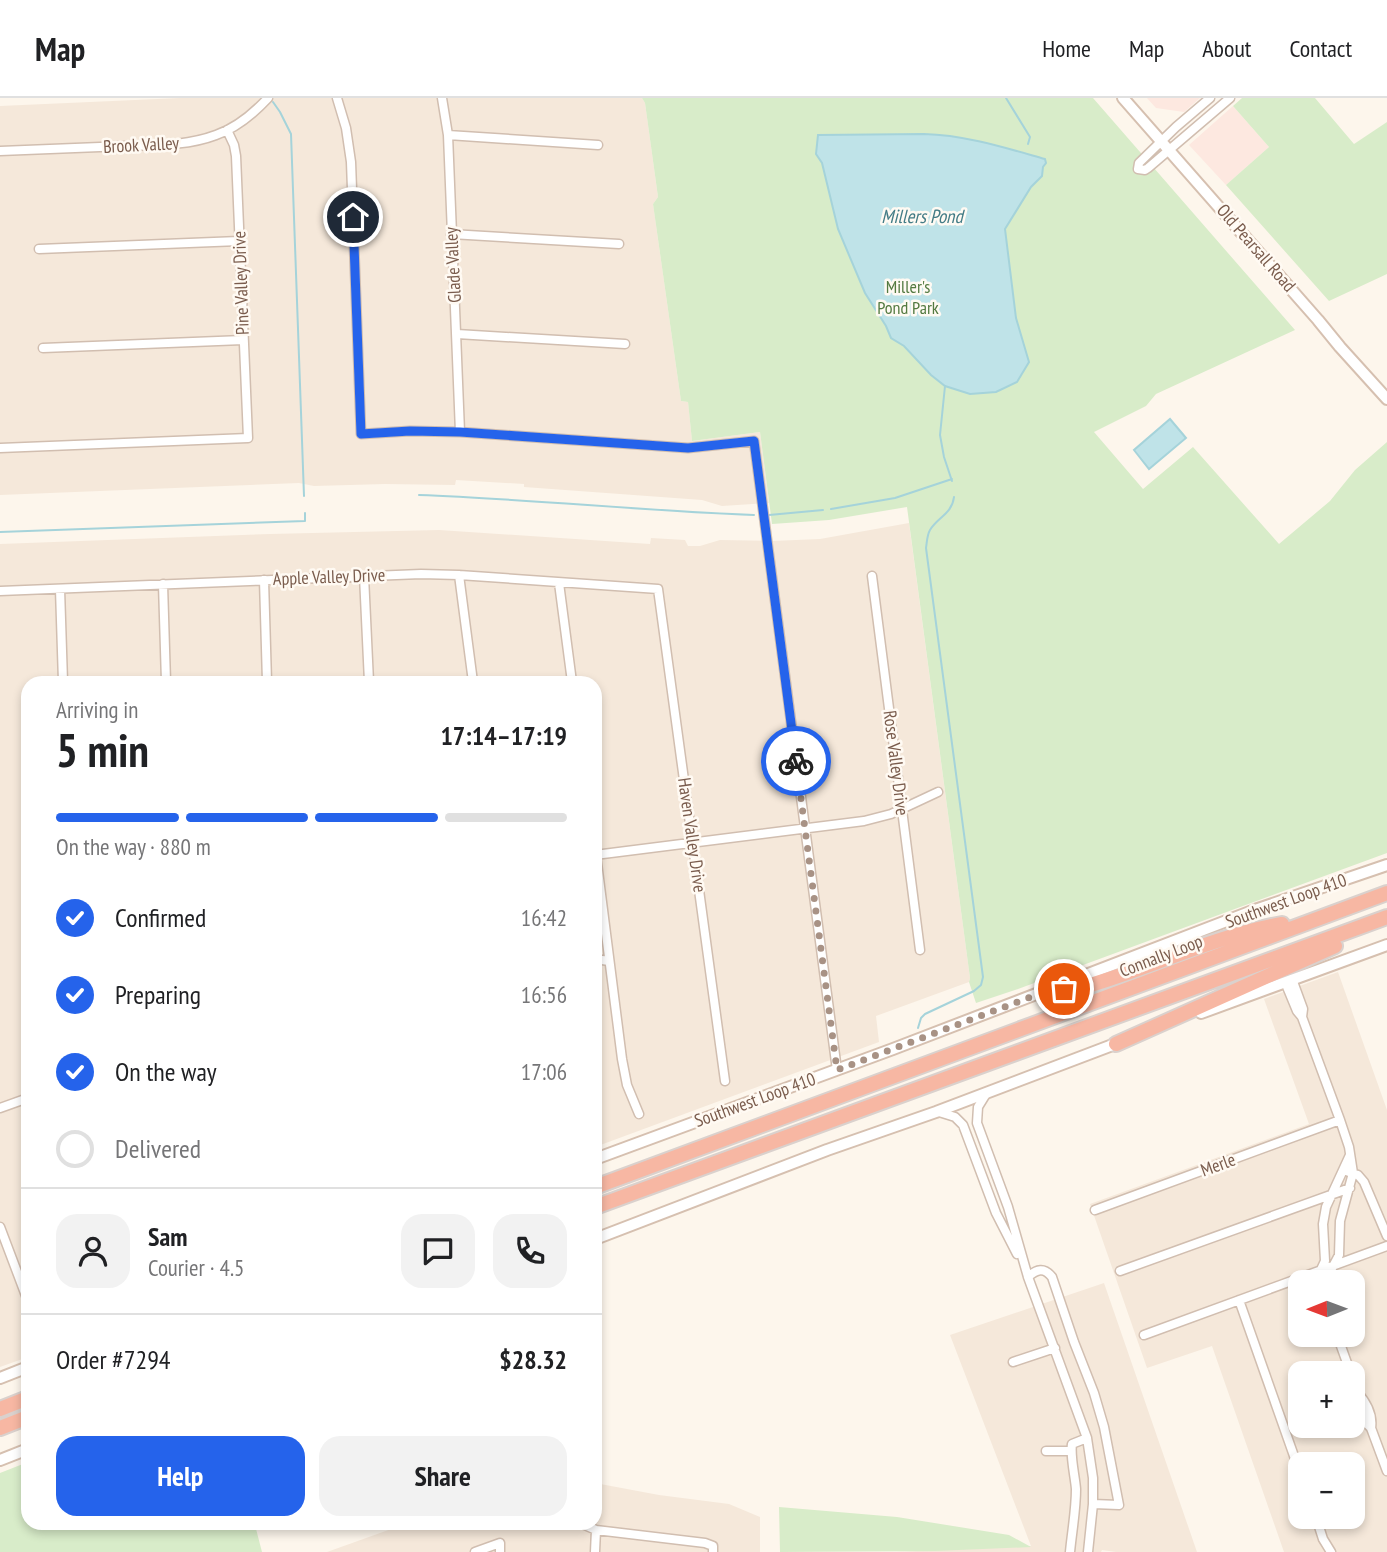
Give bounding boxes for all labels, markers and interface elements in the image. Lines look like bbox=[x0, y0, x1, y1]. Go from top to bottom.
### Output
text: Map bbox=[35, 27, 85, 70]
text: Home bbox=[1042, 33, 1091, 64]
text: Map bbox=[1129, 33, 1164, 64]
text: About bbox=[1202, 33, 1251, 64]
text: Contact bbox=[1289, 33, 1352, 64]
street label: Brook Valley bbox=[102, 131, 180, 158]
pin bbox=[323, 187, 383, 247]
icon: home bbox=[334, 198, 372, 236]
street label: Old Pearsall Road bbox=[1212, 199, 1301, 296]
water label: Millers Pond bbox=[881, 204, 965, 228]
street label: Glade Valley bbox=[439, 226, 466, 304]
street label: Pine Valley Drive bbox=[227, 231, 254, 335]
park label: Miller's Pond Park bbox=[877, 275, 939, 319]
street label: Apple Valley Drive bbox=[272, 563, 385, 590]
text: Arriving in bbox=[56, 695, 138, 724]
street label: Rose Valley Drive bbox=[879, 709, 914, 817]
text: 17:14–17:19 bbox=[440, 719, 567, 752]
text: 5 min bbox=[56, 720, 149, 780]
courier bbox=[761, 726, 831, 796]
icon: bike bbox=[777, 742, 815, 780]
street label: Haven Valley Drive bbox=[673, 776, 712, 894]
text: On the way · 880 m bbox=[56, 832, 211, 861]
street label: Southwest Loop 410 bbox=[1222, 868, 1349, 933]
icon: check bbox=[56, 899, 94, 937]
text: Confirmed bbox=[115, 901, 206, 934]
text: 16:42 bbox=[521, 903, 567, 932]
street label: Connally Loop bbox=[1116, 929, 1206, 982]
pin bbox=[1034, 959, 1094, 1019]
icon: bag bbox=[1045, 970, 1083, 1008]
icon: check bbox=[56, 976, 94, 1014]
text: Preparing bbox=[115, 978, 201, 1011]
text: 16:56 bbox=[521, 980, 567, 1009]
icon: check bbox=[56, 1053, 94, 1091]
text: On the way bbox=[115, 1055, 217, 1088]
text: 17:06 bbox=[521, 1057, 567, 1086]
street label: Southwest Loop 410 bbox=[691, 1067, 818, 1132]
text: Delivered bbox=[115, 1132, 201, 1165]
street label: Merle bbox=[1197, 1148, 1238, 1181]
button: person bbox=[56, 1214, 130, 1288]
button: chat bbox=[401, 1214, 475, 1288]
button: phone bbox=[493, 1214, 567, 1288]
text: Sam bbox=[148, 1220, 187, 1253]
text: Courier · 4.5 bbox=[148, 1253, 244, 1282]
north arrow bbox=[1288, 1270, 1365, 1348]
map controls bbox=[1288, 1270, 1365, 1529]
text: Order #7294 bbox=[56, 1343, 171, 1376]
text: $28.32 bbox=[499, 1343, 567, 1376]
button: + bbox=[1288, 1361, 1365, 1438]
button: Help bbox=[56, 1436, 305, 1516]
button: Share bbox=[319, 1436, 567, 1516]
button: − bbox=[1288, 1452, 1365, 1529]

